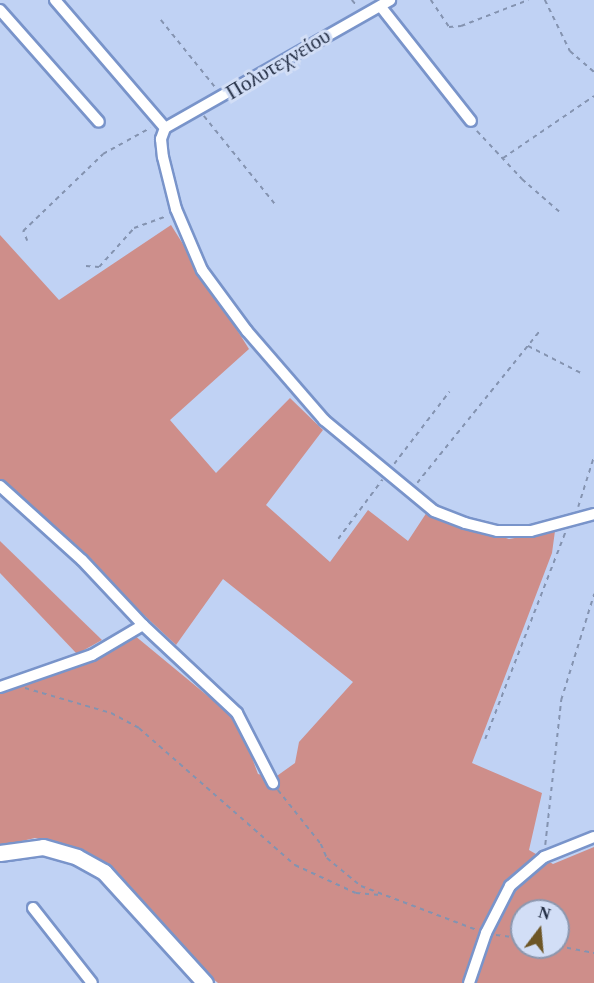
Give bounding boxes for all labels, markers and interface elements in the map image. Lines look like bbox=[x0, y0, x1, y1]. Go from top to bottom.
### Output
street label: Πολυτεχνείου bbox=[221, 23, 335, 105]
north arrow bbox=[510, 899, 570, 959]
text: N bbox=[537, 903, 552, 923]

